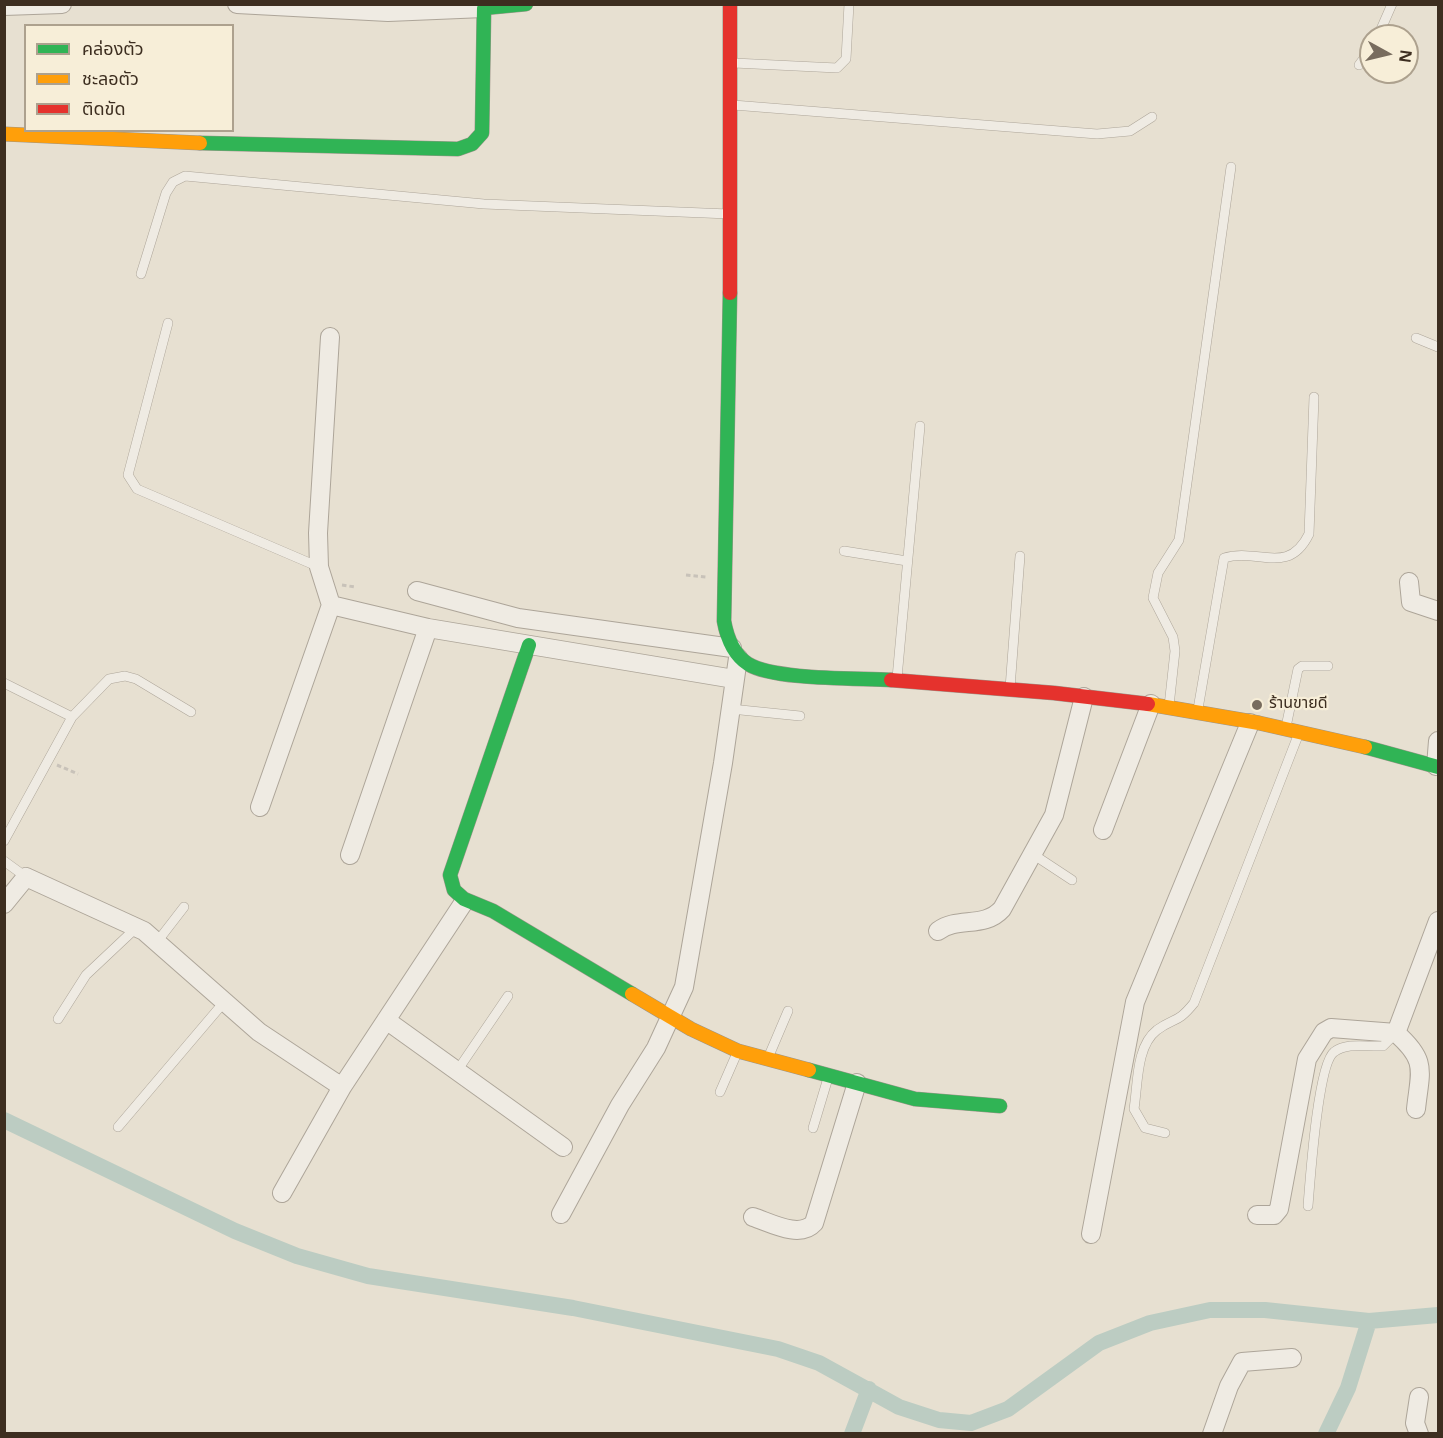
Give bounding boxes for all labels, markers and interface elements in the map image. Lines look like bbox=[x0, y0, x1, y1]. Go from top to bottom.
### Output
legend bbox=[24, 24, 234, 132]
north arrow bbox=[1359, 24, 1419, 84]
text: คล่องตัว bbox=[82, 36, 144, 63]
text: N bbox=[1392, 48, 1418, 64]
text: ชะลอตัว bbox=[82, 66, 139, 93]
text: ติดขัด bbox=[82, 96, 125, 123]
place label: ร้านขายดี bbox=[1269, 695, 1328, 715]
marker: ร้านขายดี bbox=[1250, 698, 1264, 712]

